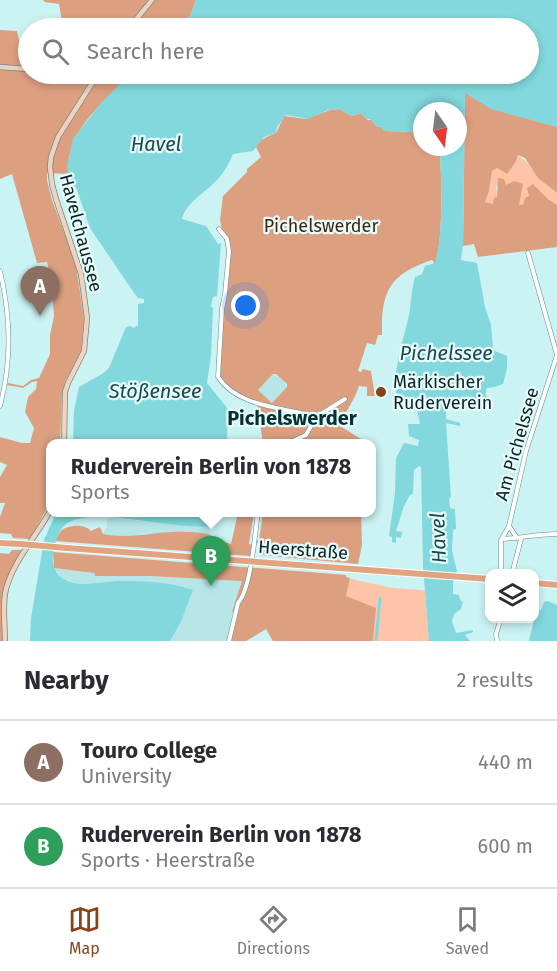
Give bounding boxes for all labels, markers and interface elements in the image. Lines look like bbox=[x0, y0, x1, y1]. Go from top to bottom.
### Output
search box bbox=[18, 18, 539, 84]
icon: search bbox=[39, 35, 72, 68]
text: Search here bbox=[87, 38, 205, 65]
north arrow bbox=[413, 102, 467, 156]
water label: Havel bbox=[131, 132, 181, 156]
street label: Havelchaussee bbox=[55, 172, 107, 294]
park label: Pichelswerder bbox=[264, 215, 378, 237]
pin: A bbox=[20, 266, 60, 316]
your location bbox=[231, 291, 260, 320]
water label: Pichelssee bbox=[399, 341, 493, 365]
place label: Märkischer Ruderverein bbox=[393, 371, 492, 414]
water label: Stößensee bbox=[108, 379, 201, 403]
marker: Märkischer Ruderverein bbox=[374, 385, 388, 399]
street label: Am Pichelssee bbox=[490, 385, 544, 503]
district label: Pichelswerder bbox=[227, 406, 358, 430]
popup bbox=[46, 439, 376, 517]
text: Ruderverein Berlin von 1878 bbox=[71, 453, 351, 480]
text: Sports bbox=[71, 480, 130, 504]
water label: Havel bbox=[425, 512, 451, 564]
pin: B bbox=[192, 536, 230, 586]
street label: Heerstraße bbox=[257, 536, 349, 564]
map controls bbox=[485, 569, 539, 623]
button: layers bbox=[485, 569, 539, 623]
text: Nearby bbox=[24, 665, 109, 696]
text: 2 results bbox=[456, 668, 533, 692]
text: Touro College bbox=[81, 737, 217, 764]
text: A bbox=[38, 750, 49, 774]
text: 440 m bbox=[478, 750, 533, 774]
text: University bbox=[81, 764, 172, 788]
text: Ruderverein Berlin von 1878 bbox=[81, 821, 361, 848]
text: B bbox=[37, 834, 50, 858]
text: 600 m bbox=[478, 834, 533, 858]
text: Sports · Heerstraße bbox=[81, 848, 255, 872]
tab: Map bbox=[68, 903, 101, 958]
tab: Directions bbox=[237, 903, 310, 958]
tab: Saved bbox=[446, 903, 489, 958]

